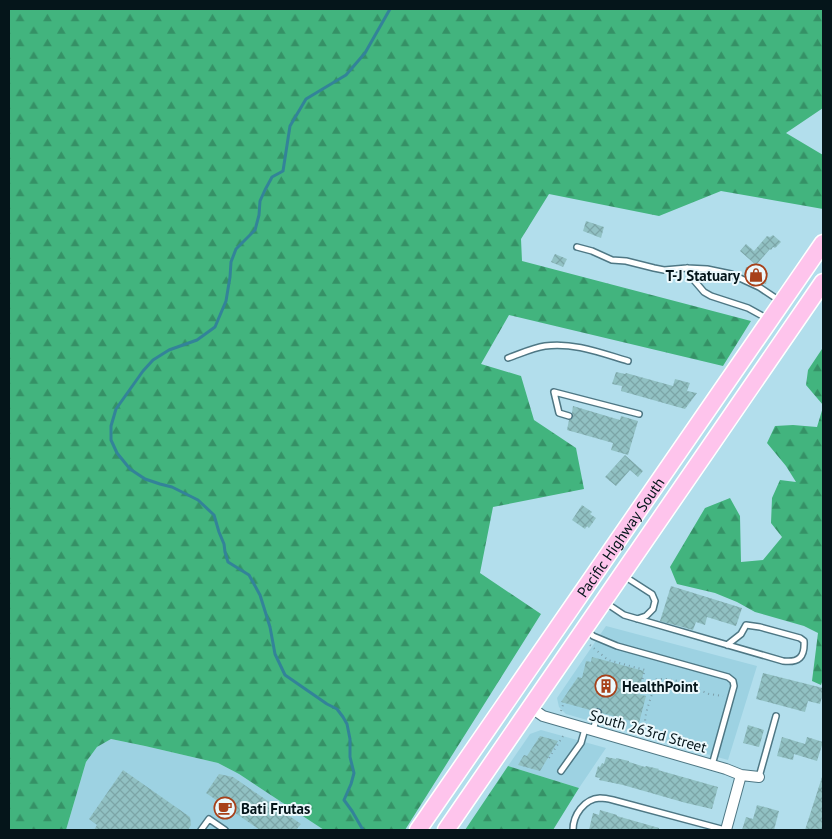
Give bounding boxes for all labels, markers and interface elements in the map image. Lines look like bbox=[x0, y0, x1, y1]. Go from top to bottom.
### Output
shop icon: T-J Statuary bbox=[744, 263, 768, 287]
place label: T-J Statuary bbox=[665, 266, 741, 285]
street label: Pacific Highway South bbox=[572, 473, 668, 601]
building icon: HealthPoint bbox=[594, 674, 618, 698]
place label: HealthPoint bbox=[622, 677, 699, 696]
street label: South 263rd Street bbox=[587, 705, 709, 757]
cafe icon: Bati Frutas bbox=[213, 796, 237, 820]
place label: Bati Frutas bbox=[241, 799, 310, 818]

